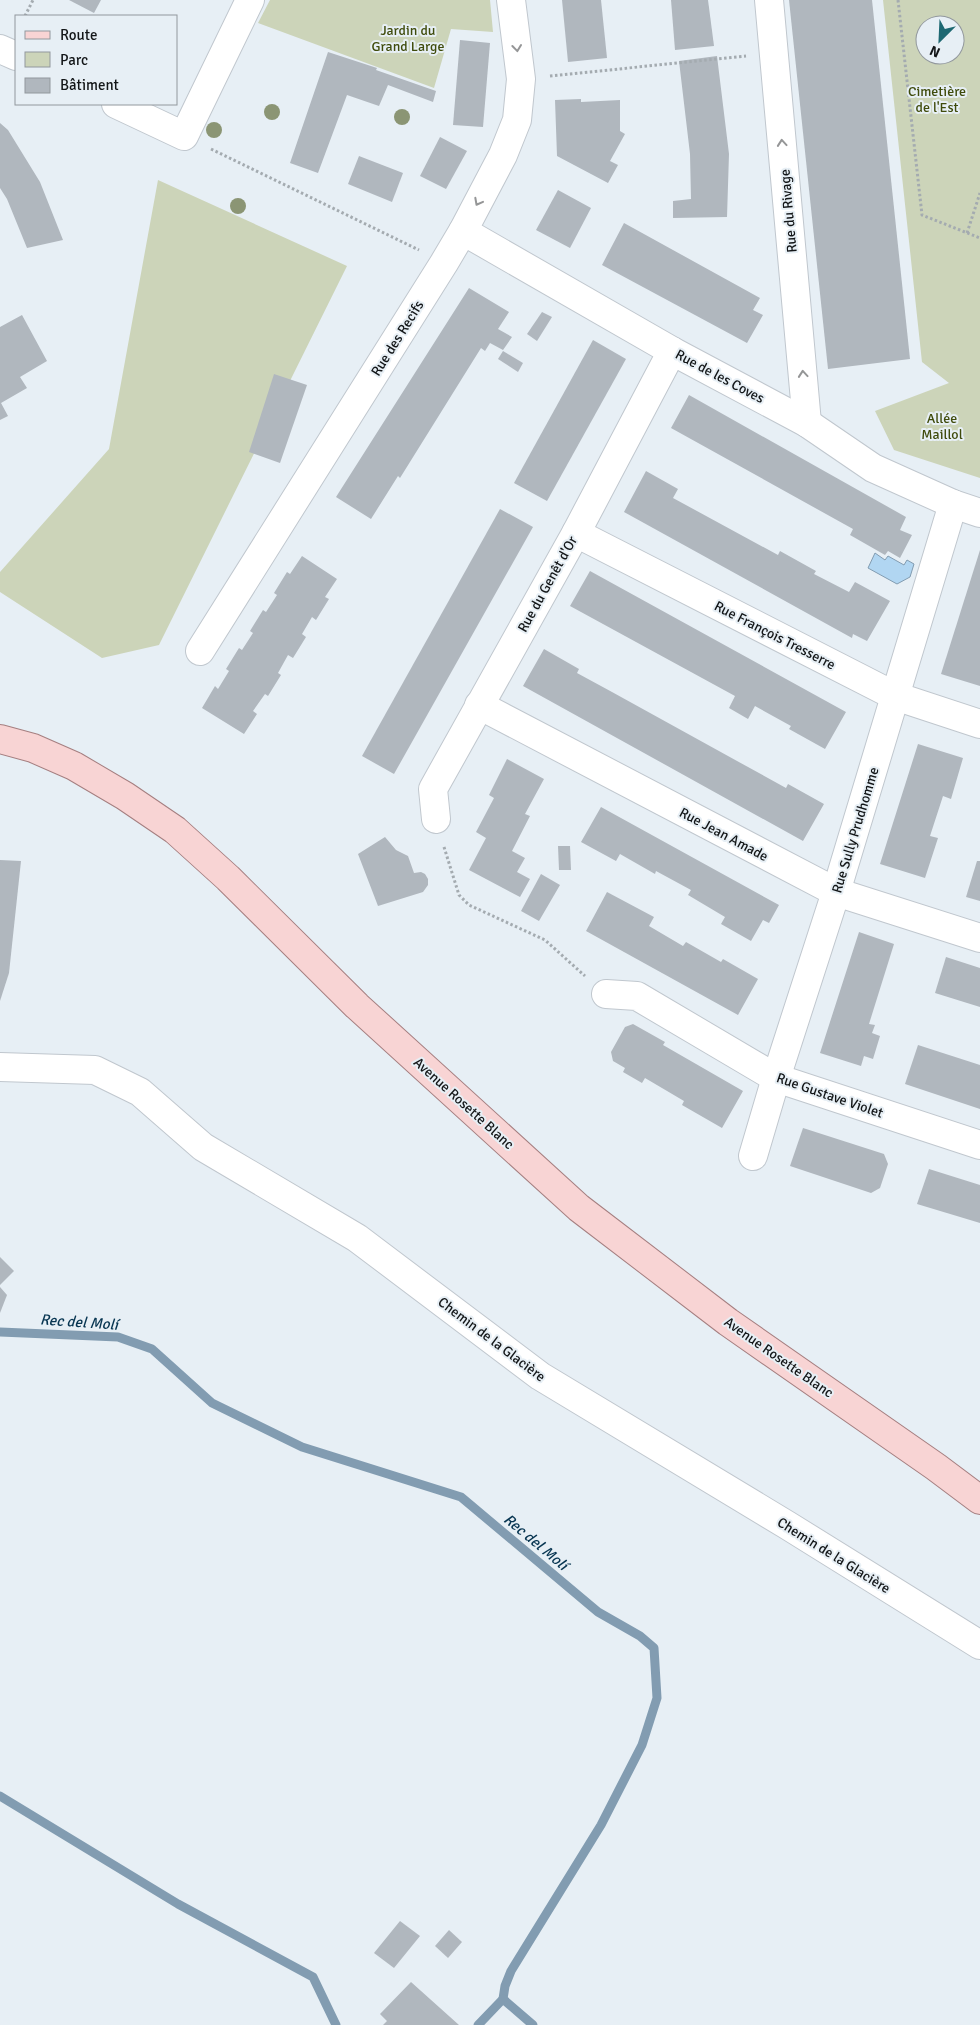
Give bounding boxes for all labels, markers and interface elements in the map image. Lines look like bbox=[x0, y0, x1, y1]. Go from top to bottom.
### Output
legend bbox=[15, 15, 178, 105]
north arrow bbox=[915, 15, 965, 65]
park label: Jardin du Grand Large bbox=[372, 22, 444, 55]
text: Route bbox=[60, 26, 97, 44]
text: N bbox=[927, 42, 943, 61]
one-way arrow bbox=[511, 45, 522, 53]
text: Parc bbox=[60, 51, 88, 69]
text: Bâtiment bbox=[60, 76, 119, 94]
park label: Cimetière de l'Est bbox=[908, 83, 966, 116]
one-way arrow bbox=[777, 139, 788, 147]
street label: Rue du Rivage bbox=[776, 168, 801, 253]
one-way arrow bbox=[474, 196, 484, 205]
street label: Rue des Recifs bbox=[367, 297, 427, 379]
street label: Rue de les Coves bbox=[672, 346, 767, 407]
one-way arrow bbox=[798, 370, 809, 378]
park label: Allée Maillol bbox=[921, 410, 963, 443]
street label: Rue du Genêt d'Or bbox=[514, 532, 581, 635]
street label: Rue François Tresserre bbox=[711, 598, 838, 673]
street label: Rue Sully Prudhomme bbox=[828, 765, 883, 895]
street label: Rue Jean Amade bbox=[676, 804, 771, 865]
street label: Avenue Rosette Blanc bbox=[410, 1054, 518, 1153]
street label: Rue Gustave Violet bbox=[774, 1069, 885, 1122]
street label: Chemin de la Glacière bbox=[435, 1293, 549, 1385]
water label: Rec del Molí bbox=[39, 1310, 122, 1334]
street label: Avenue Rosette Blanc bbox=[721, 1313, 837, 1402]
water label: Rec del Molí bbox=[500, 1510, 574, 1576]
street label: Chemin de la Glacière bbox=[774, 1514, 893, 1597]

